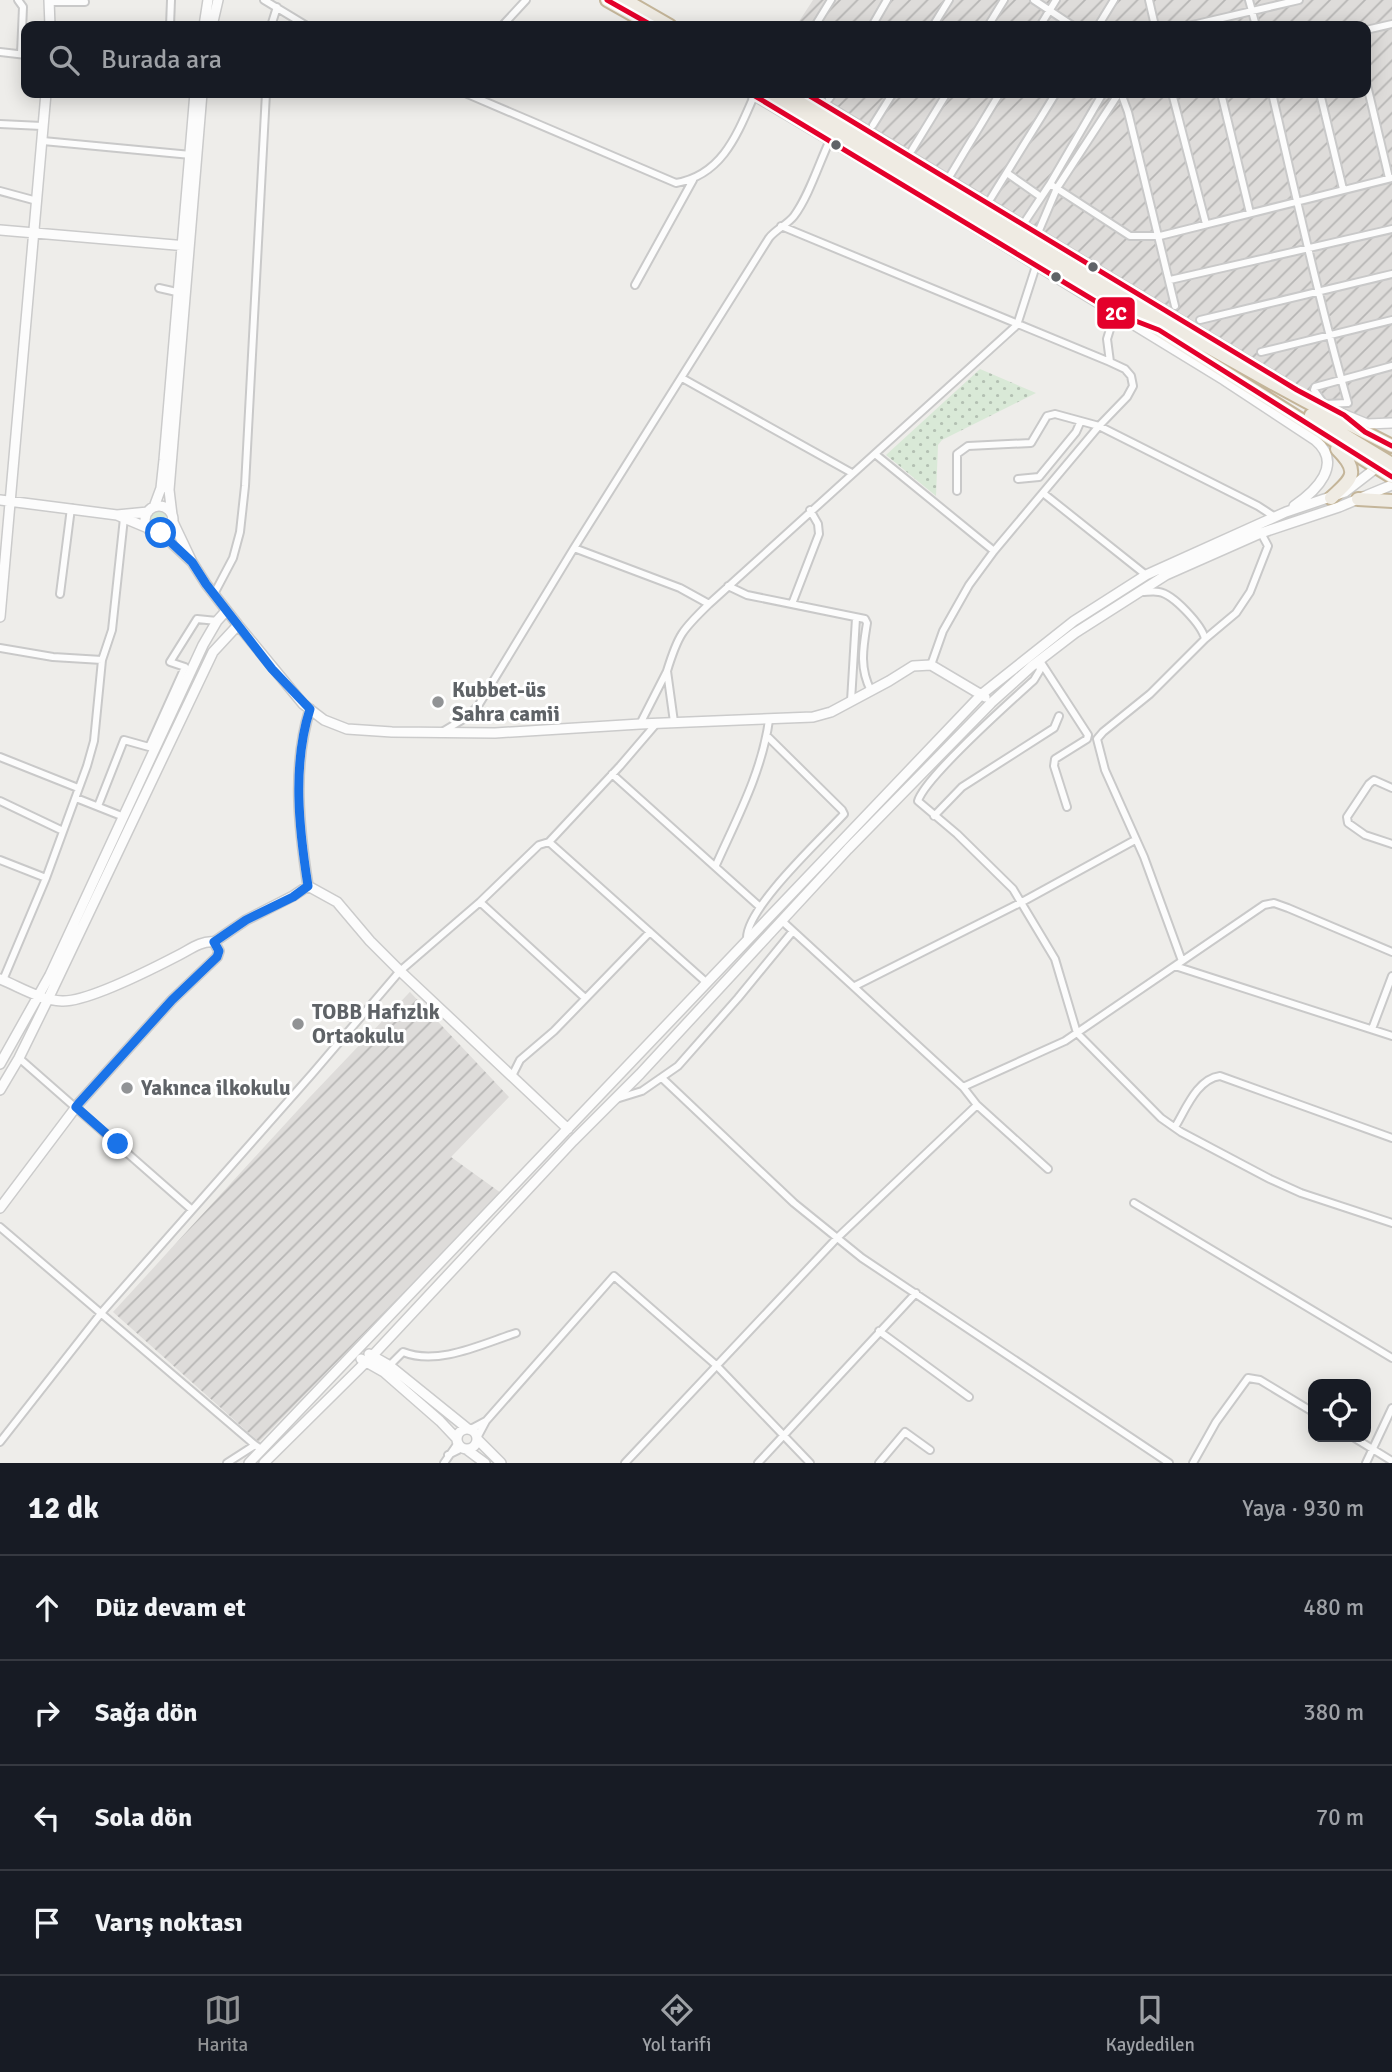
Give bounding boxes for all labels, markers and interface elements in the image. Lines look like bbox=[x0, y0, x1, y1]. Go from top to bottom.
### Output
search box bbox=[21, 21, 1371, 98]
icon: search bbox=[45, 41, 83, 79]
text: Burada ara bbox=[101, 44, 222, 76]
unlabelled marker bbox=[829, 138, 843, 152]
unlabelled marker bbox=[1086, 260, 1100, 274]
unlabelled marker bbox=[1049, 270, 1063, 284]
line badge: 2C bbox=[1096, 296, 1136, 330]
text: 2C bbox=[1105, 302, 1127, 326]
route start bbox=[145, 517, 176, 548]
place label: Kubbet-üs Sahra camii bbox=[452, 677, 560, 727]
marker: Kubbet-üs Sahra camii bbox=[430, 694, 446, 710]
place label: TOBB Hafızlık Ortaokulu bbox=[312, 999, 440, 1049]
marker: TOBB Hafızlık Ortaokulu bbox=[290, 1016, 306, 1032]
place label: Yakınca ilkokulu bbox=[140, 1075, 291, 1101]
marker: Yakınca ilkokulu bbox=[119, 1080, 135, 1096]
route end bbox=[102, 1128, 133, 1159]
map controls bbox=[1308, 1379, 1371, 1442]
button: locate bbox=[1308, 1379, 1371, 1442]
text: 12 dk bbox=[28, 1490, 99, 1527]
text: Yaya · 930 m bbox=[1242, 1494, 1364, 1523]
icon: ahead bbox=[28, 1589, 66, 1627]
text: Düz devam et bbox=[95, 1592, 246, 1624]
text: 480 m bbox=[1303, 1593, 1364, 1622]
icon: right bbox=[28, 1694, 66, 1732]
text: Sağa dön bbox=[95, 1697, 198, 1729]
text: 380 m bbox=[1303, 1698, 1364, 1727]
icon: left bbox=[28, 1799, 66, 1837]
text: Sola dön bbox=[95, 1802, 192, 1834]
text: 70 m bbox=[1316, 1803, 1364, 1832]
icon: arrive bbox=[28, 1904, 66, 1942]
text: Varış noktası bbox=[95, 1907, 243, 1939]
tab: Harita bbox=[197, 1991, 248, 2057]
tab: Yol tarifi bbox=[642, 1991, 711, 2057]
tab: Kaydedilen bbox=[1105, 1991, 1195, 2057]

